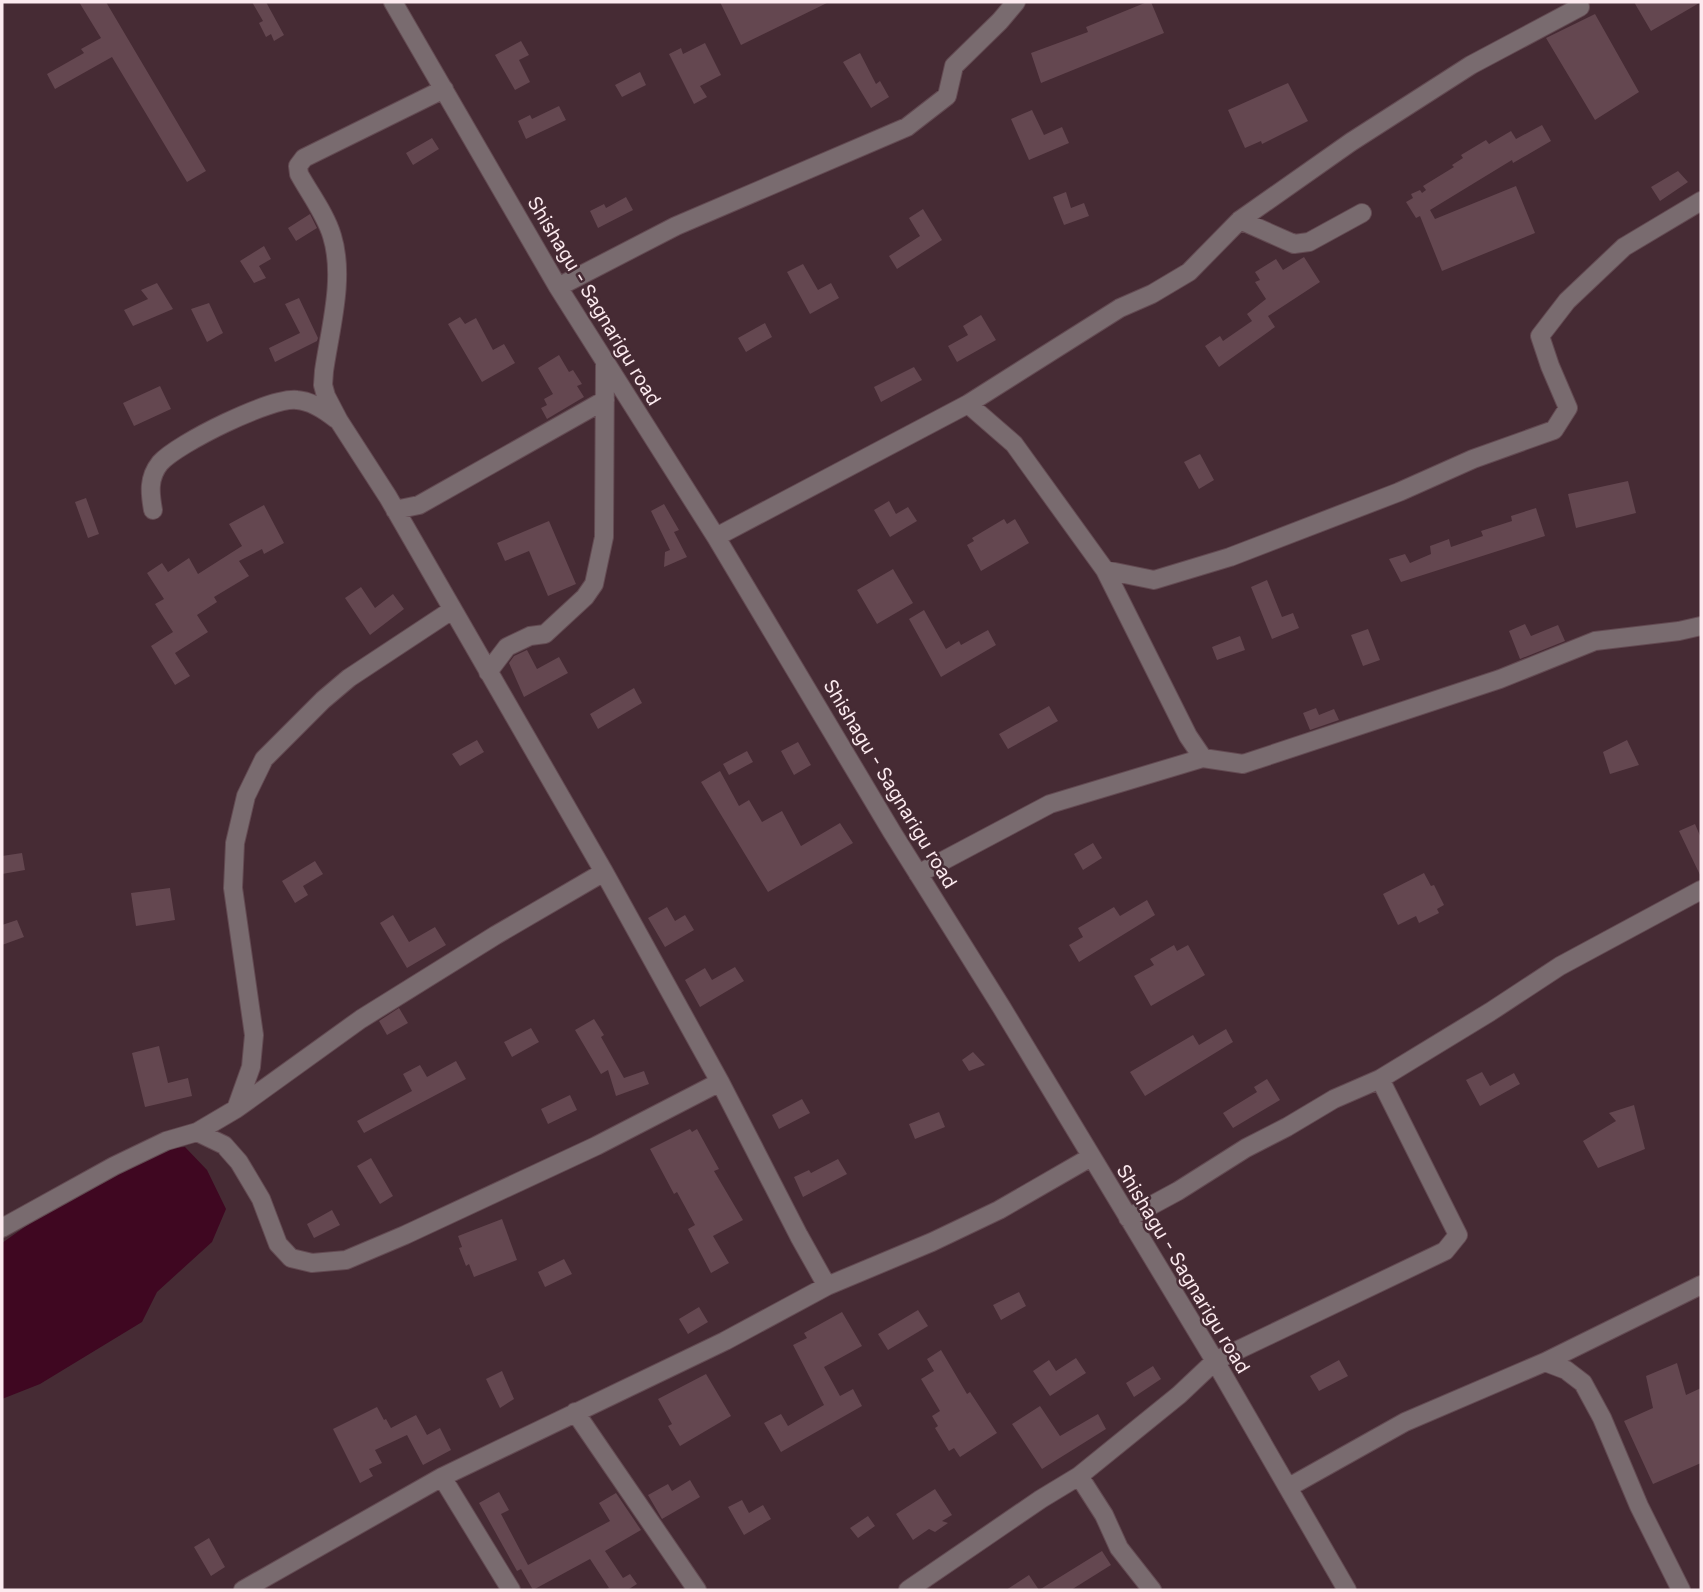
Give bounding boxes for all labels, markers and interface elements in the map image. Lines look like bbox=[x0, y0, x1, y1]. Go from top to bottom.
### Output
street label: Shishagu - Sagnarigu road bbox=[522, 192, 666, 410]
street label: Shishagu - Sagnarigu road bbox=[818, 675, 962, 893]
street label: Shishagu - Sagnarigu road bbox=[1111, 1160, 1255, 1378]

